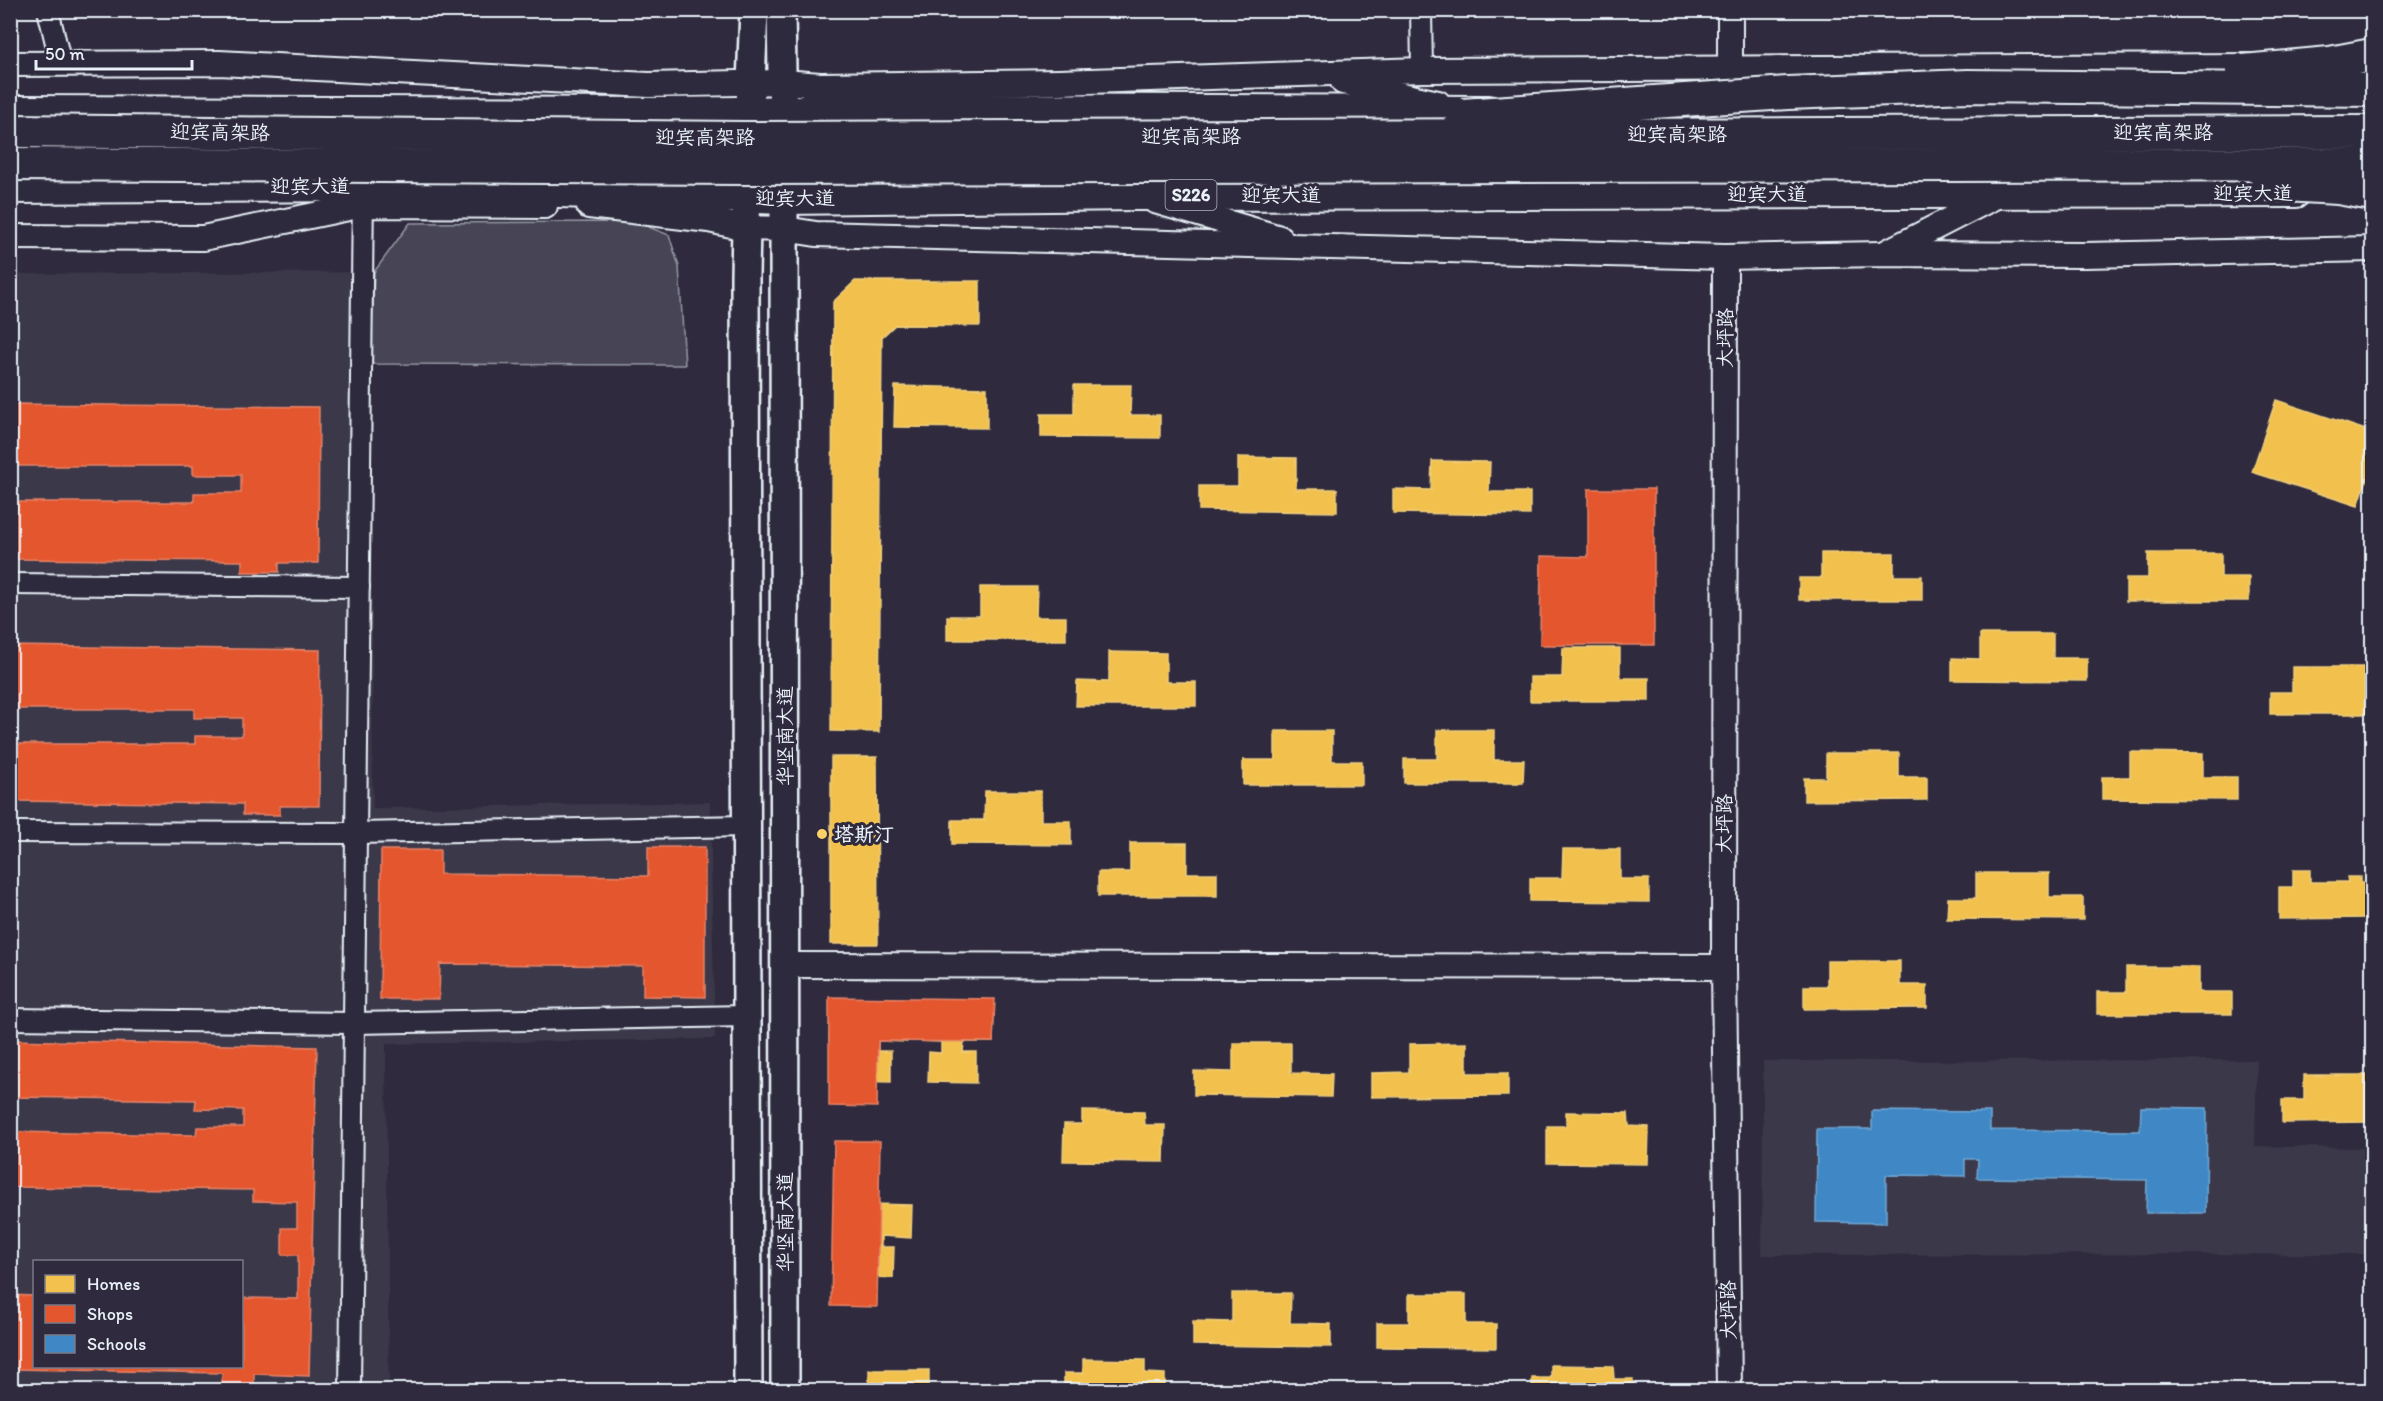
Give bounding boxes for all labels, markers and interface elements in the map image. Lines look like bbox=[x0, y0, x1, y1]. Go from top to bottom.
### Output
scale bar bbox=[36, 33, 192, 71]
text: 50 m bbox=[45, 43, 85, 65]
street label: 迎宾高架路 bbox=[170, 119, 271, 145]
street label: 迎宾高架路 bbox=[2113, 120, 2214, 144]
street label: 迎宾高架路 bbox=[1627, 122, 1728, 146]
street label: 迎宾高架路 bbox=[1141, 124, 1242, 148]
street label: 迎宾高架路 bbox=[655, 125, 756, 149]
street label: 迎宾大道 bbox=[270, 174, 350, 198]
road number: S226 bbox=[1166, 180, 1216, 210]
street label: 迎宾大道 bbox=[2213, 181, 2293, 205]
street label: 迎宾大道 bbox=[1727, 182, 1807, 206]
street label: 迎宾大道 bbox=[1241, 183, 1321, 207]
street label: 迎宾大道 bbox=[755, 186, 835, 210]
street label: 大坪路 bbox=[1713, 307, 1737, 368]
street label: 华坚南大道 bbox=[773, 686, 797, 786]
street label: 大坪路 bbox=[1712, 793, 1736, 854]
place label: 塔斯汀 bbox=[834, 822, 894, 846]
marker: 塔斯汀 bbox=[815, 827, 829, 841]
street label: 华坚南大道 bbox=[773, 1172, 797, 1272]
legend bbox=[33, 1260, 243, 1368]
text: Homes bbox=[87, 1273, 140, 1295]
street label: 大坪路 bbox=[1715, 1279, 1741, 1340]
text: Shops bbox=[87, 1303, 133, 1325]
text: Schools bbox=[87, 1333, 146, 1355]

